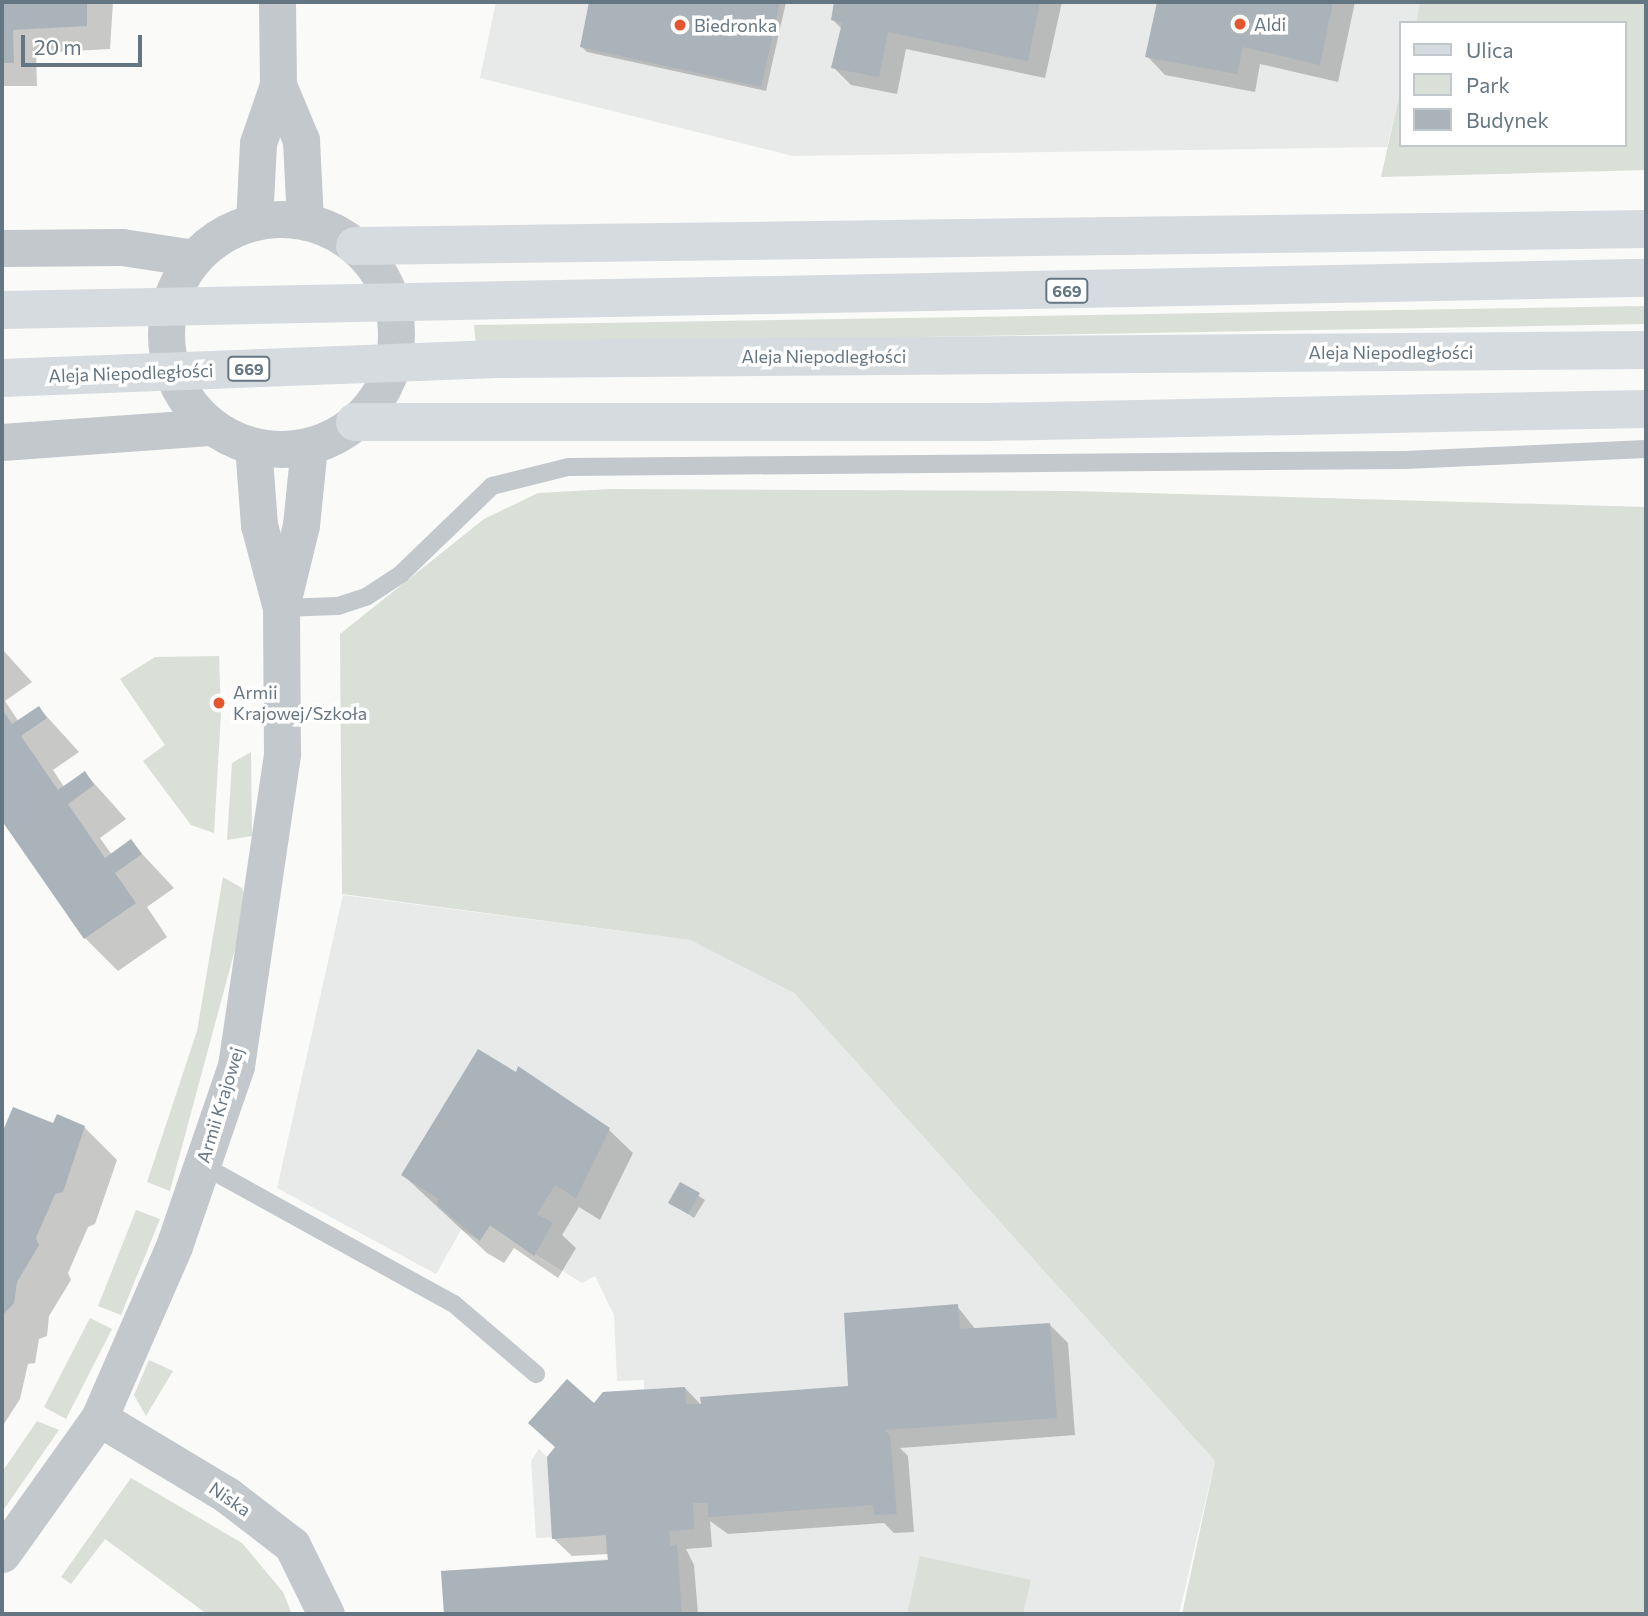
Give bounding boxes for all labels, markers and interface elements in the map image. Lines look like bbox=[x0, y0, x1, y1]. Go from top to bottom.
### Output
place label: Aldi bbox=[1254, 13, 1286, 35]
place label: Biedronka bbox=[694, 14, 777, 36]
marker: Aldi bbox=[1232, 16, 1248, 32]
marker: Biedronka bbox=[672, 17, 688, 33]
scale bar bbox=[24, 21, 145, 65]
legend bbox=[1400, 21, 1627, 147]
text: 20 m bbox=[34, 34, 82, 59]
text: Ulica bbox=[1466, 37, 1513, 62]
text: Park bbox=[1466, 72, 1510, 97]
text: Budynek bbox=[1466, 107, 1549, 132]
road number: 669 bbox=[1044, 278, 1090, 304]
street label: Aleja Niepodległości bbox=[1309, 341, 1473, 363]
street label: Aleja Niepodległości bbox=[742, 345, 906, 367]
road number: 669 bbox=[226, 356, 272, 382]
street label: Aleja Niepodległości bbox=[48, 359, 214, 387]
place label: Armii Krajowej/Szkoła bbox=[233, 682, 367, 724]
marker: Armii Krajowej/Szkoła bbox=[211, 695, 227, 711]
street label: Armii Krajowej bbox=[192, 1045, 248, 1165]
street label: Niska bbox=[205, 1477, 255, 1521]

